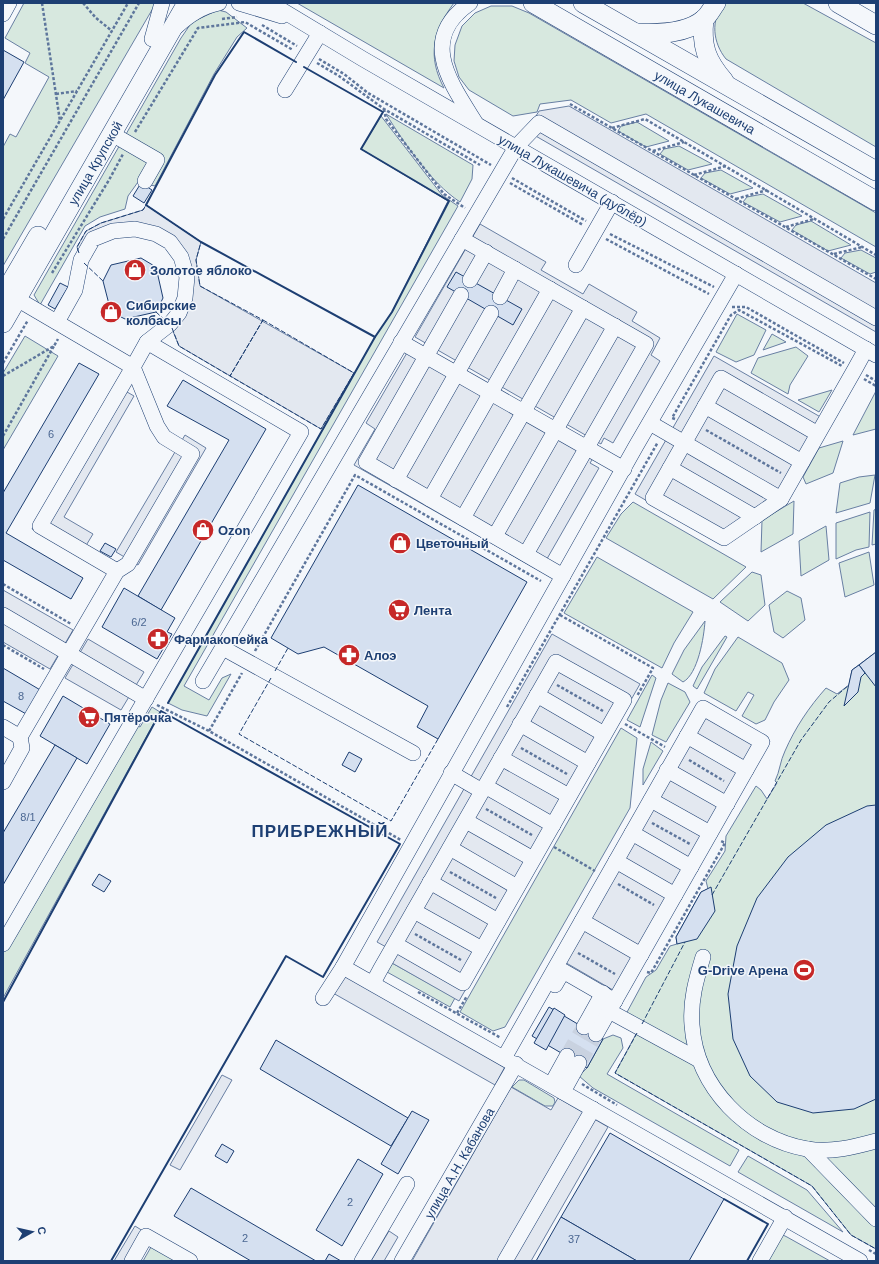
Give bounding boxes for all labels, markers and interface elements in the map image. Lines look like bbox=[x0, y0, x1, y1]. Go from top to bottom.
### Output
street label: улица Лукашевича bbox=[652, 68, 758, 138]
street label: улица Крупской bbox=[65, 119, 126, 208]
street label: улица Лукашевича (дублёр) bbox=[496, 132, 650, 229]
shop icon: Золотое яблоко bbox=[122, 257, 148, 283]
place label: Золотое яблоко bbox=[150, 263, 252, 278]
place label: Сибирские колбасы bbox=[126, 298, 196, 328]
shop icon: Сибирские колбасы bbox=[98, 299, 124, 325]
house number: 6 bbox=[48, 428, 54, 440]
shop icon: Ozon bbox=[190, 517, 216, 543]
place label: Ozon bbox=[218, 523, 251, 538]
shop icon: Цветочный bbox=[387, 530, 413, 556]
place label: Цветочный bbox=[416, 536, 489, 551]
supermarket icon: Лента bbox=[386, 597, 412, 623]
place label: Лента bbox=[414, 603, 453, 618]
house number: 6/2 bbox=[131, 616, 147, 628]
pharmacy icon: Фармакопейка bbox=[145, 626, 171, 652]
place label: Фармакопейка bbox=[174, 632, 269, 647]
pharmacy icon: Алоэ bbox=[336, 642, 362, 668]
place label: Алоэ bbox=[364, 648, 396, 663]
house number: 8 bbox=[18, 690, 24, 702]
supermarket icon: Пятёрочка bbox=[76, 704, 102, 730]
place label: Пятёрочка bbox=[104, 710, 172, 725]
house number: 8/1 bbox=[20, 811, 36, 823]
district label: ПРИБРЕЖНЫЙ bbox=[251, 822, 389, 841]
sports icon: G-Drive Арена bbox=[791, 957, 817, 983]
place label: G-Drive Арена bbox=[698, 963, 789, 978]
street label: улица А.Н. Кабанова bbox=[421, 1104, 498, 1221]
house number: 2 bbox=[347, 1196, 353, 1208]
north arrow bbox=[12, 1212, 52, 1252]
text: С bbox=[35, 1226, 48, 1235]
house number: 2 bbox=[242, 1232, 248, 1244]
house number: 37 bbox=[568, 1233, 580, 1245]

